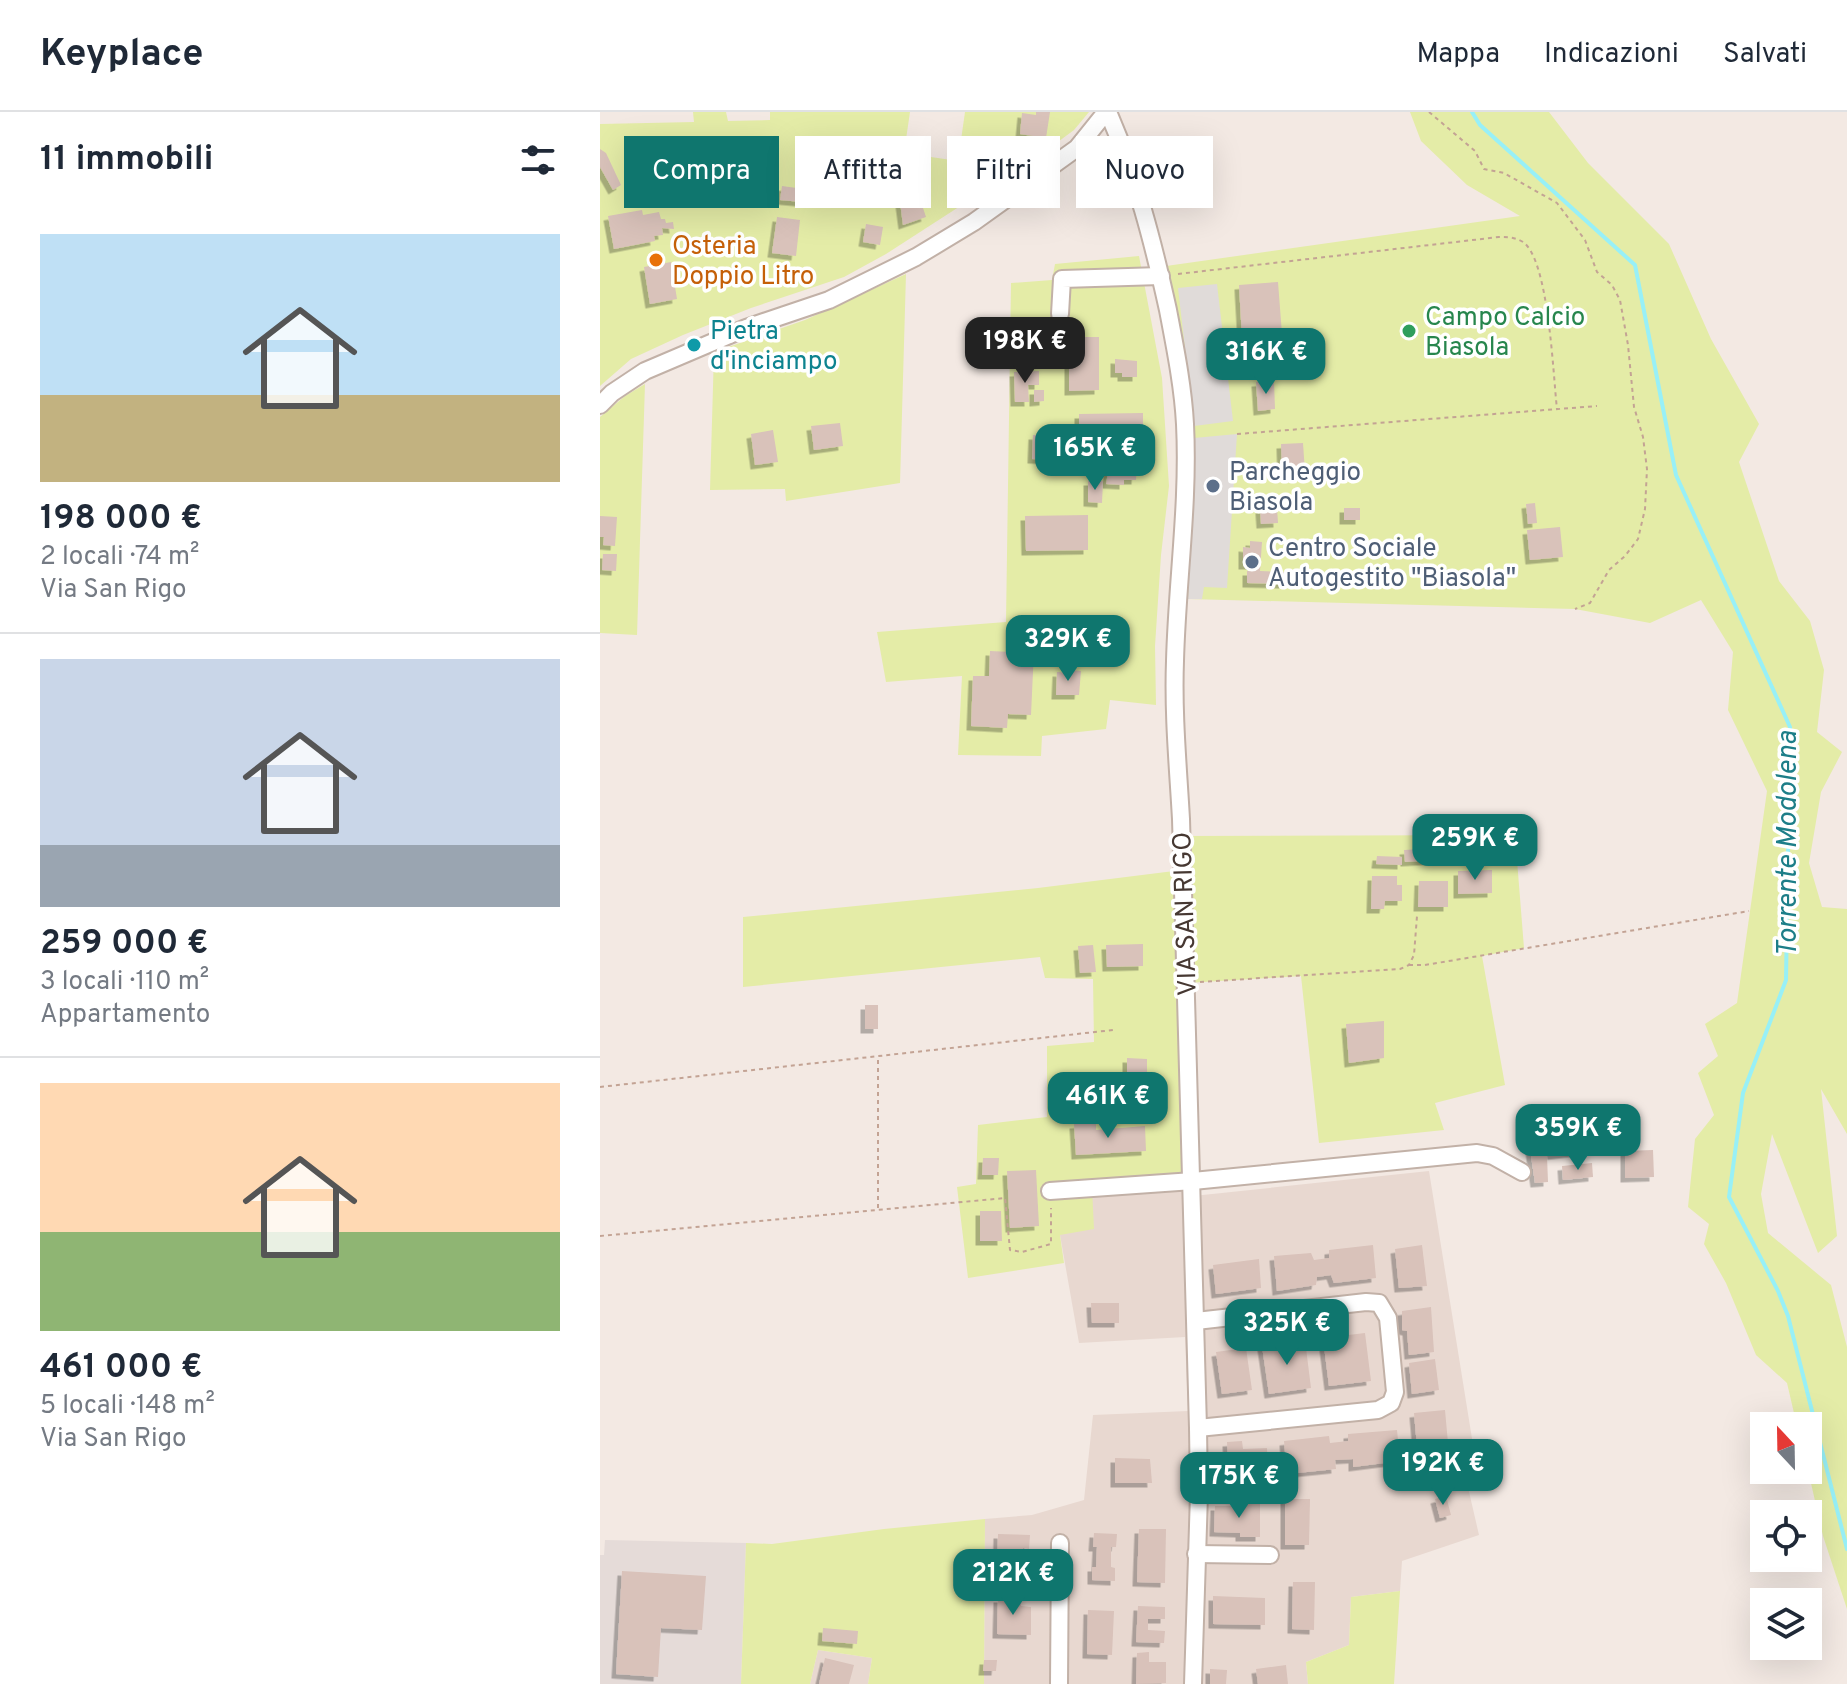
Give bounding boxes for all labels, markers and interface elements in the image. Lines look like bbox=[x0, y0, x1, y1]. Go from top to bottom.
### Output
text: Keyplace bbox=[40, 31, 204, 80]
text: Mappa bbox=[1417, 37, 1500, 73]
text: Indicazioni bbox=[1544, 37, 1679, 73]
text: Salvati bbox=[1723, 37, 1807, 73]
chip: Compra bbox=[624, 136, 779, 208]
chip: Affitta bbox=[795, 136, 931, 208]
chip: Filtri bbox=[947, 136, 1060, 208]
chip: Nuovo bbox=[1076, 136, 1213, 208]
icon: filters bbox=[516, 138, 560, 182]
text: 11 immobili bbox=[40, 139, 213, 182]
place label: Osteria Doppio Litro bbox=[672, 231, 814, 294]
marker: Osteria Doppio Litro bbox=[647, 251, 665, 269]
icon: home bbox=[228, 286, 372, 430]
place label: Campo Calcio Biasola bbox=[1425, 302, 1585, 365]
place label: Pietra d'inciampo bbox=[710, 316, 837, 379]
pin: 198K € bbox=[960, 317, 1090, 385]
marker: Campo Calcio Biasola bbox=[1400, 322, 1418, 340]
text: 198K € bbox=[983, 326, 1067, 359]
pin: 316K € bbox=[1201, 328, 1331, 396]
marker: Pietra d'inciampo bbox=[685, 336, 703, 354]
text: 316K € bbox=[1224, 337, 1308, 370]
pin: 165K € bbox=[1030, 424, 1160, 492]
text: 165K € bbox=[1053, 433, 1137, 466]
place label: Parcheggio Biasola bbox=[1229, 457, 1361, 520]
marker: Parcheggio Biasola bbox=[1204, 477, 1222, 495]
text: 198 000 € bbox=[40, 498, 202, 541]
place label: Centro Sociale Autogestito "Biasola" bbox=[1268, 533, 1516, 596]
text: 2 locali · 74 m² bbox=[40, 541, 199, 574]
marker: Centro Sociale Autogestito "Biasola" bbox=[1243, 553, 1261, 571]
text: Via San Rigo bbox=[40, 574, 187, 607]
pin: 329K € bbox=[1003, 615, 1133, 683]
text: 329K € bbox=[1024, 624, 1112, 657]
icon: home bbox=[228, 711, 372, 855]
water label: Torrente Modolena bbox=[1771, 730, 1807, 957]
pin: 259K € bbox=[1410, 814, 1540, 882]
text: 259K € bbox=[1430, 823, 1520, 856]
street label: VIA SAN RIGO bbox=[1167, 831, 1206, 997]
text: 259 000 € bbox=[40, 923, 208, 966]
text: 3 locali · 110 m² bbox=[40, 966, 209, 999]
text: Appartamento bbox=[40, 999, 210, 1032]
pin: 461K € bbox=[1043, 1072, 1173, 1140]
text: 461K € bbox=[1066, 1081, 1150, 1114]
pin: 359K € bbox=[1513, 1104, 1643, 1172]
text: 359K € bbox=[1534, 1113, 1622, 1146]
icon: home bbox=[228, 1135, 372, 1279]
pin: 325K € bbox=[1222, 1299, 1352, 1367]
text: 325K € bbox=[1243, 1308, 1331, 1341]
text: 461 000 € bbox=[40, 1347, 202, 1390]
text: 5 locali · 148 m² bbox=[40, 1390, 215, 1423]
north arrow bbox=[1750, 1412, 1822, 1484]
map controls bbox=[1750, 1412, 1822, 1660]
text: Via San Rigo bbox=[40, 1423, 187, 1456]
pin: 192K € bbox=[1378, 1439, 1508, 1507]
text: 192K € bbox=[1401, 1448, 1485, 1481]
pin: 175K € bbox=[1174, 1452, 1304, 1520]
text: 175K € bbox=[1198, 1461, 1280, 1494]
button: locate bbox=[1750, 1500, 1822, 1572]
pin: 212K € bbox=[948, 1549, 1078, 1617]
text: 212K € bbox=[971, 1558, 1055, 1591]
button: layers bbox=[1750, 1588, 1822, 1660]

